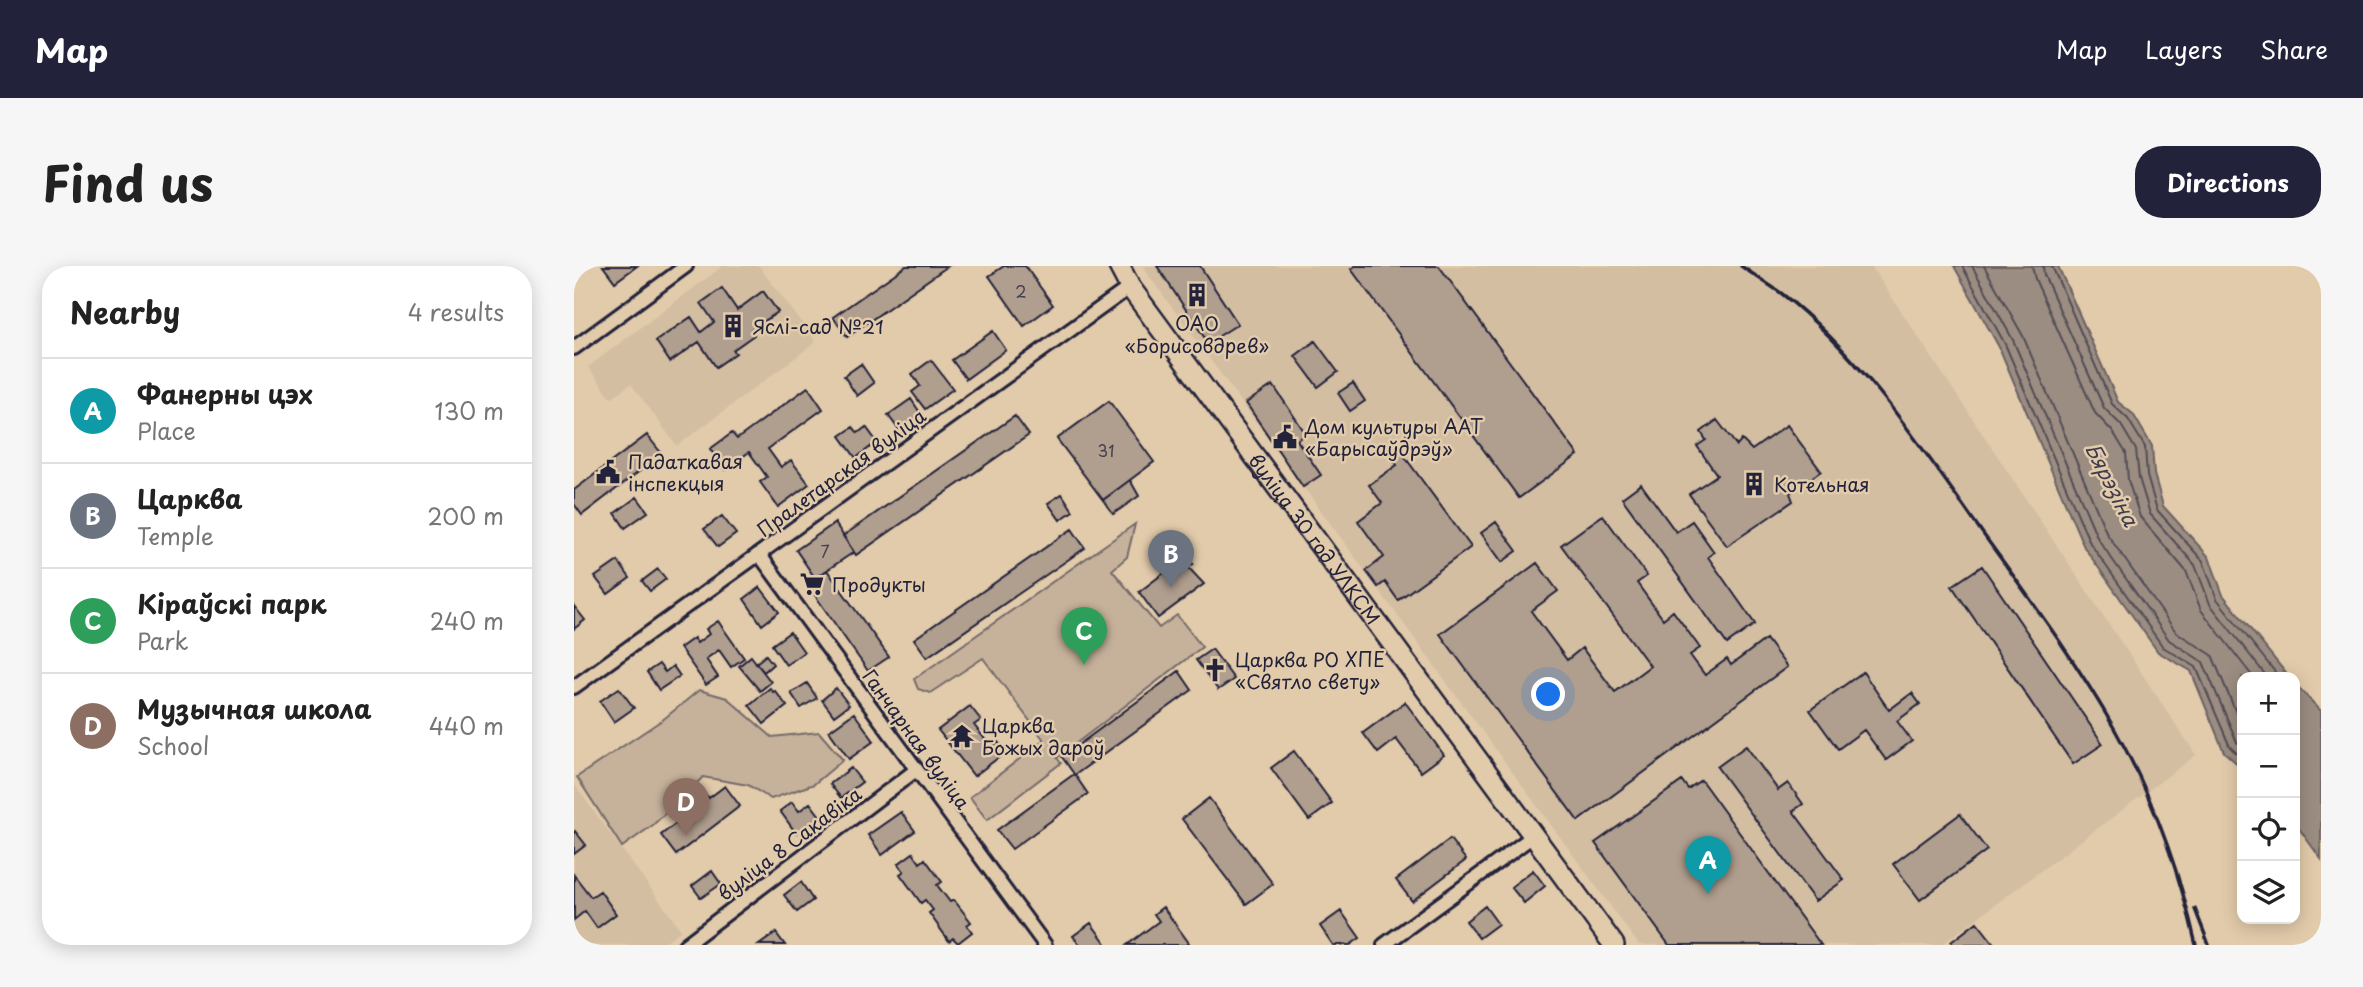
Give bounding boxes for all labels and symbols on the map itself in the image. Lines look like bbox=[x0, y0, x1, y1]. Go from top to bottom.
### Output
house number: 2 bbox=[1015, 279, 1027, 303]
building icon: ОАО «Борисовдрев» bbox=[1183, 281, 1211, 309]
place label: ОАО «Борисовдрев» bbox=[1125, 309, 1269, 359]
building icon: Яслі-сад №21 bbox=[719, 312, 747, 340]
place label: Яслі-сад №21 bbox=[753, 312, 884, 340]
street label: Пралетарская вуліца bbox=[751, 401, 931, 543]
place label: Дом культуры ААТ «Барысаўдрэў» bbox=[1304, 412, 1483, 462]
public building icon: Дом культуры ААТ «Барысаўдрэў» bbox=[1271, 423, 1299, 451]
water label: Бярэзіна bbox=[2078, 437, 2148, 532]
house number: 31 bbox=[1098, 438, 1114, 462]
place label: Падаткавая інспекцыя bbox=[628, 447, 743, 497]
street label: вуліца 30 год УЛКСМ bbox=[1243, 447, 1387, 630]
public building icon: Падаткавая інспекцыя bbox=[594, 458, 622, 486]
building icon: Котельная bbox=[1740, 470, 1768, 498]
place label: Котельная bbox=[1774, 470, 1870, 498]
pin: B bbox=[1148, 530, 1194, 588]
house number: 7 bbox=[820, 539, 830, 563]
supermarket icon: Продукты bbox=[798, 570, 826, 598]
place label: Продукты bbox=[832, 570, 926, 598]
pin: C bbox=[1061, 607, 1107, 665]
place label: Царква РО ХПЕ «Святло свету» bbox=[1235, 645, 1385, 695]
church icon: Царква РО ХПЕ «Святло свету» bbox=[1201, 656, 1229, 684]
street label: Ганчарная вуліца bbox=[857, 663, 978, 815]
your location bbox=[1531, 677, 1565, 711]
place label: Царква Божых дароў bbox=[982, 711, 1104, 761]
temple icon: Царква Божых дароў bbox=[948, 722, 976, 750]
pin: D bbox=[663, 778, 709, 836]
street label: вуліца 8 Сакавіка bbox=[711, 779, 867, 906]
pin: A bbox=[1685, 836, 1731, 894]

